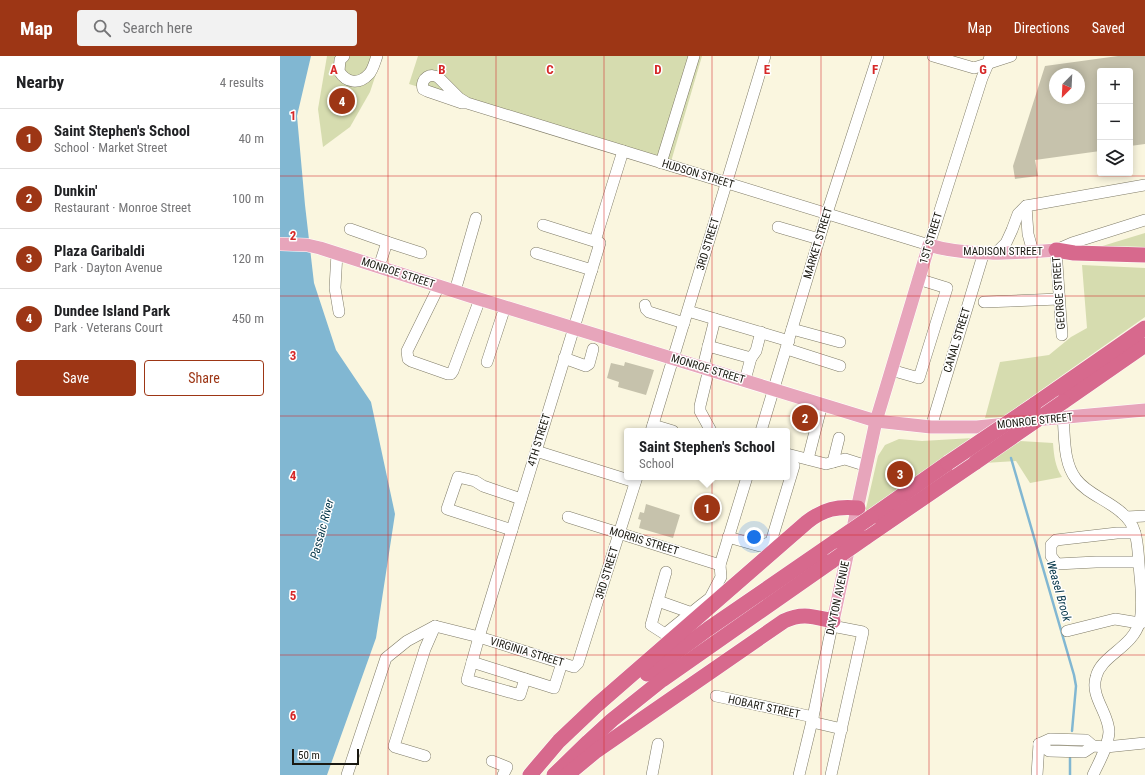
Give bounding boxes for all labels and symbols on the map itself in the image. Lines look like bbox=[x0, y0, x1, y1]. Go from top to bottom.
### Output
text: A bbox=[330, 62, 338, 77]
text: B bbox=[438, 62, 446, 77]
text: C bbox=[546, 62, 554, 77]
text: D bbox=[654, 62, 662, 77]
text: E bbox=[764, 62, 771, 77]
text: F bbox=[872, 62, 878, 77]
text: G bbox=[979, 62, 987, 77]
north arrow bbox=[1049, 68, 1085, 104]
pin: 4 bbox=[329, 86, 355, 116]
text: 1 bbox=[290, 108, 296, 123]
street label: HUDSON STREET bbox=[660, 157, 736, 191]
street label: MARKET STREET bbox=[801, 205, 835, 280]
street label: 1ST STREET bbox=[917, 210, 945, 265]
street label: 3RD STREET bbox=[694, 216, 722, 272]
text: 2 bbox=[290, 228, 297, 243]
street label: MADISON STREET bbox=[963, 245, 1043, 258]
street label: MONROE STREET bbox=[360, 255, 437, 291]
street label: GEORGE STREET bbox=[1050, 256, 1068, 330]
street label: CANAL STREET bbox=[941, 306, 973, 374]
text: 3 bbox=[290, 348, 296, 363]
street label: MONROE STREET bbox=[670, 352, 747, 386]
pin: 2 bbox=[792, 403, 818, 433]
street label: MONROE STREET bbox=[996, 411, 1074, 431]
street label: 4TH STREET bbox=[525, 412, 553, 468]
pin: 3 bbox=[887, 459, 913, 489]
text: 4 bbox=[290, 468, 297, 483]
pin: 1 bbox=[694, 493, 720, 523]
water label: Passaic River bbox=[307, 497, 337, 561]
street label: MORRIS STREET bbox=[608, 524, 680, 558]
your location bbox=[744, 527, 764, 547]
street label: 3RD STREET bbox=[593, 545, 621, 601]
street label: DAYTON AVENUE bbox=[824, 559, 852, 636]
water label: Weasel Brook bbox=[1044, 559, 1075, 624]
text: 5 bbox=[290, 588, 297, 603]
street label: VIRGINIA STREET bbox=[488, 635, 566, 669]
street label: HOBART STREET bbox=[727, 693, 801, 721]
text: 6 bbox=[290, 708, 297, 723]
scale bar bbox=[292, 747, 359, 766]

